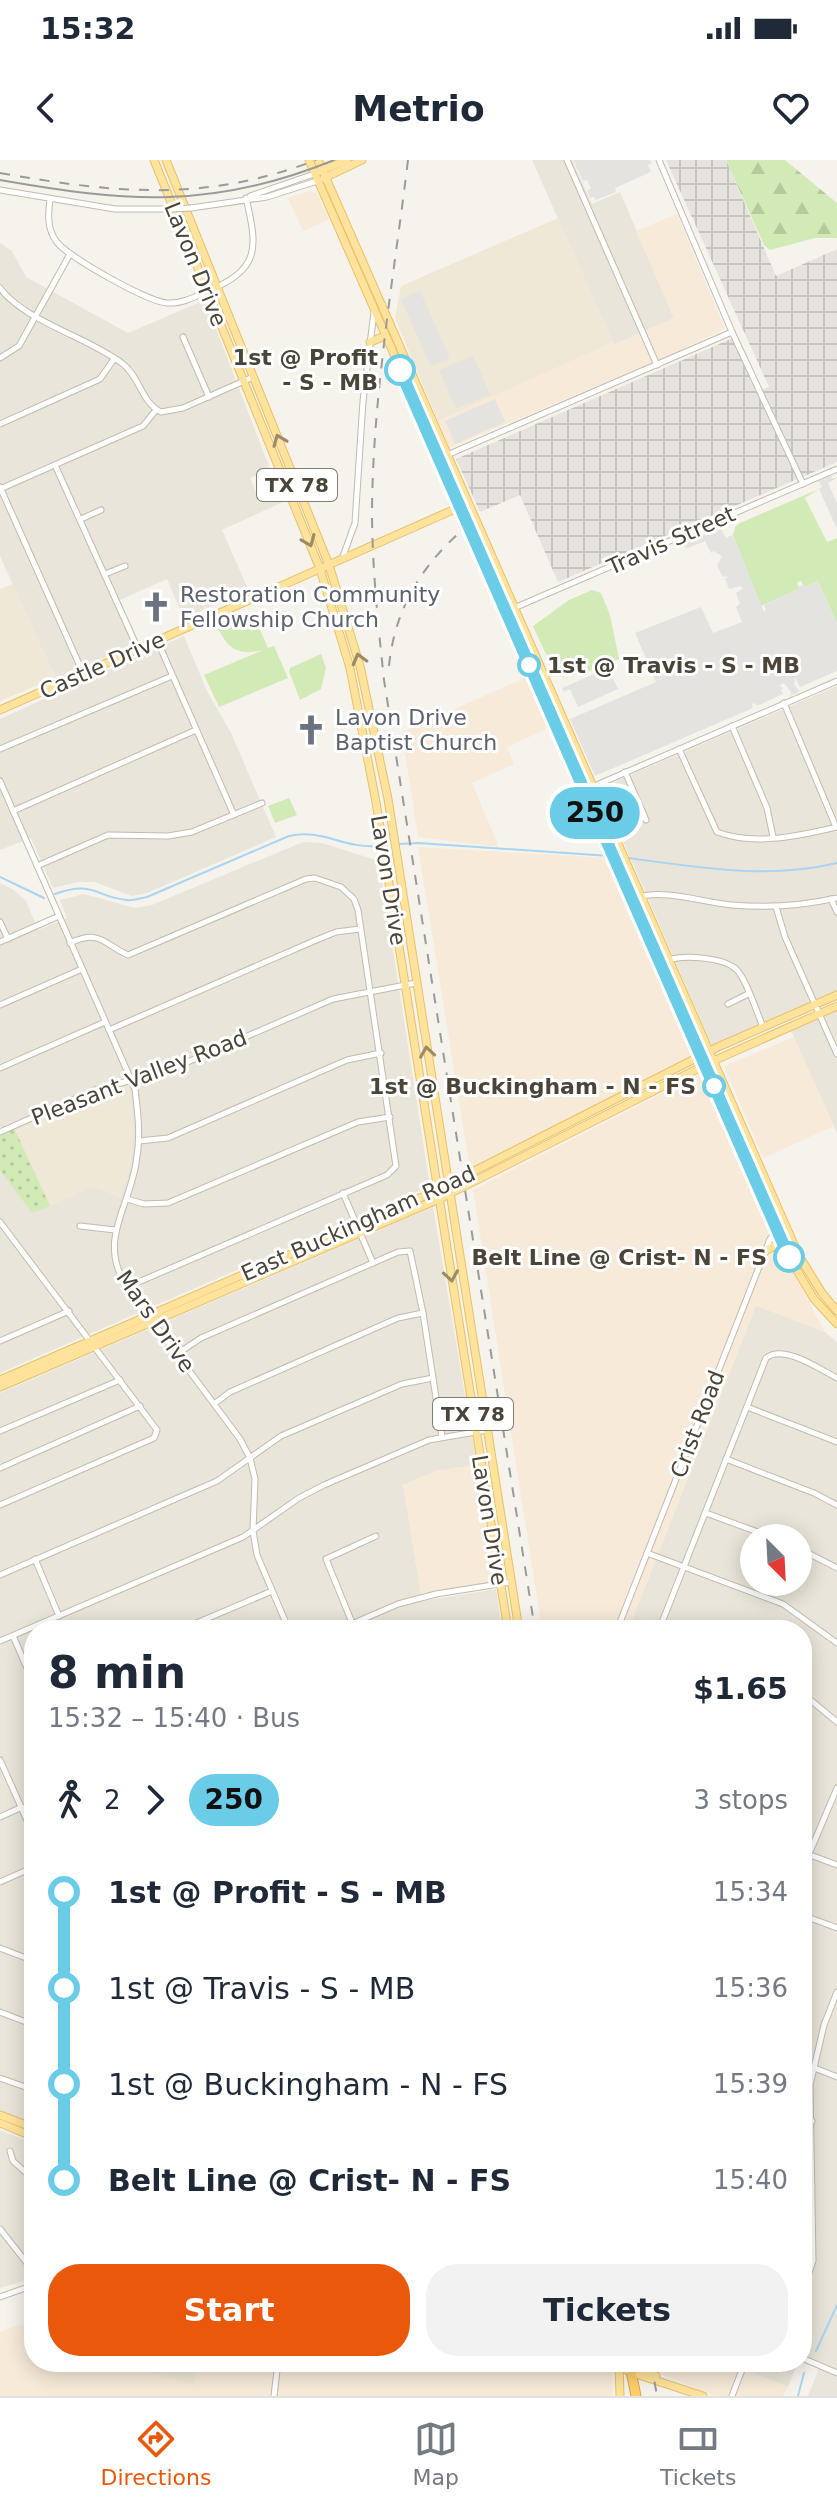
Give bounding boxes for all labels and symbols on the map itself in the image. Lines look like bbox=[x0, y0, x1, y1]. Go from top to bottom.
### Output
street label: Lavon Drive bbox=[159, 198, 232, 330]
place label: 1st @ Profit - S - MB bbox=[233, 345, 378, 395]
marker: 1st @ Profit - S - MB bbox=[385, 355, 415, 385]
one-way arrow bbox=[272, 434, 289, 448]
road number: TX 78 bbox=[257, 469, 337, 501]
street label: Travis Street bbox=[603, 501, 739, 580]
one-way arrow bbox=[299, 533, 315, 547]
place label: Restoration Community Fellowship Church bbox=[180, 582, 440, 632]
church icon: Restoration Community Fellowship Church bbox=[139, 590, 173, 624]
street label: Castle Drive bbox=[36, 627, 169, 704]
one-way arrow bbox=[351, 653, 368, 667]
place label: 1st @ Travis - S - MB bbox=[547, 653, 800, 678]
marker: 1st @ Travis - S - MB bbox=[518, 654, 540, 676]
place label: Lavon Drive Baptist Church bbox=[335, 705, 497, 755]
church icon: Lavon Drive Baptist Church bbox=[294, 713, 328, 747]
line badge: 250 bbox=[549, 787, 641, 839]
street label: Lavon Drive bbox=[366, 813, 411, 947]
street label: Pleasant Valley Road bbox=[28, 1025, 250, 1130]
one-way arrow bbox=[419, 1045, 436, 1059]
place label: 1st @ Buckingham - N - FS bbox=[369, 1074, 696, 1099]
marker: 1st @ Buckingham - N - FS bbox=[703, 1075, 725, 1097]
street label: East Buckingham Road bbox=[237, 1160, 479, 1286]
marker: Belt Line @ Crist- N - FS bbox=[774, 1242, 804, 1272]
place label: Belt Line @ Crist- N - FS bbox=[471, 1245, 767, 1270]
street label: Mars Drive bbox=[111, 1266, 200, 1377]
one-way arrow bbox=[442, 1269, 459, 1283]
street label: Crist Road bbox=[666, 1367, 729, 1481]
road number: TX 78 bbox=[433, 1398, 513, 1430]
street label: Lavon Drive bbox=[467, 1453, 512, 1587]
north arrow bbox=[740, 1524, 812, 1596]

